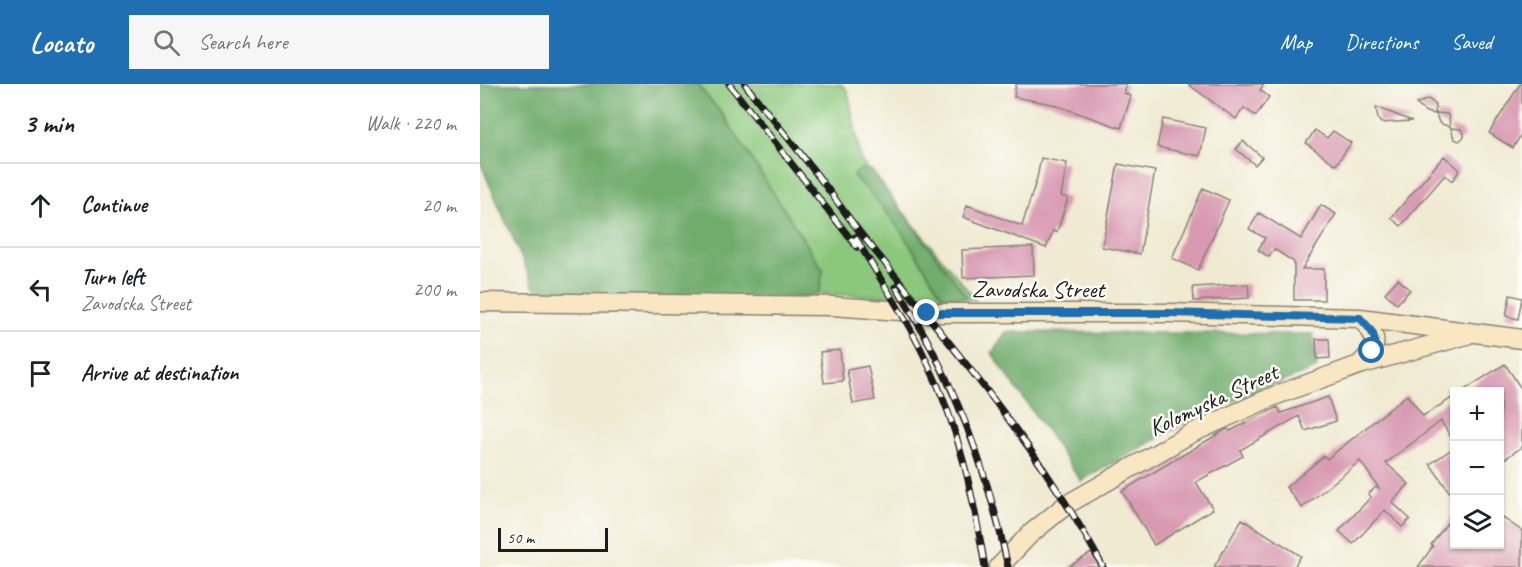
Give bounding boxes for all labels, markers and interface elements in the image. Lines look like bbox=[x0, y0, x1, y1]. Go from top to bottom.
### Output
search box bbox=[129, 15, 549, 69]
text: Locato bbox=[30, 25, 93, 60]
icon: search bbox=[150, 26, 183, 59]
text: Search here bbox=[198, 28, 288, 56]
text: Map bbox=[1280, 29, 1312, 55]
text: Directions bbox=[1345, 29, 1418, 55]
text: Saved bbox=[1451, 29, 1492, 55]
text: 3 min bbox=[24, 107, 74, 140]
text: Walk · 220 m bbox=[366, 111, 456, 136]
icon: ahead bbox=[24, 189, 57, 222]
text: Continue bbox=[81, 191, 147, 219]
text: 20 m bbox=[422, 193, 456, 218]
text: Turn left bbox=[81, 263, 145, 291]
icon: left bbox=[24, 273, 57, 306]
street label: Zavodska Street bbox=[972, 274, 1106, 304]
text: 200 m bbox=[413, 277, 456, 302]
text: Zavodska Street bbox=[81, 291, 191, 316]
route end bbox=[913, 299, 939, 325]
route start bbox=[1358, 337, 1384, 363]
street label: Kolomyska Street bbox=[1144, 356, 1284, 443]
icon: arrive bbox=[24, 357, 57, 390]
text: Arrive at destination bbox=[81, 359, 238, 387]
map controls bbox=[1450, 387, 1504, 549]
button: + bbox=[1450, 387, 1504, 441]
button: − bbox=[1450, 441, 1504, 495]
button: layers bbox=[1450, 495, 1504, 549]
scale bar bbox=[498, 525, 608, 552]
text: 50 m bbox=[507, 528, 534, 548]

